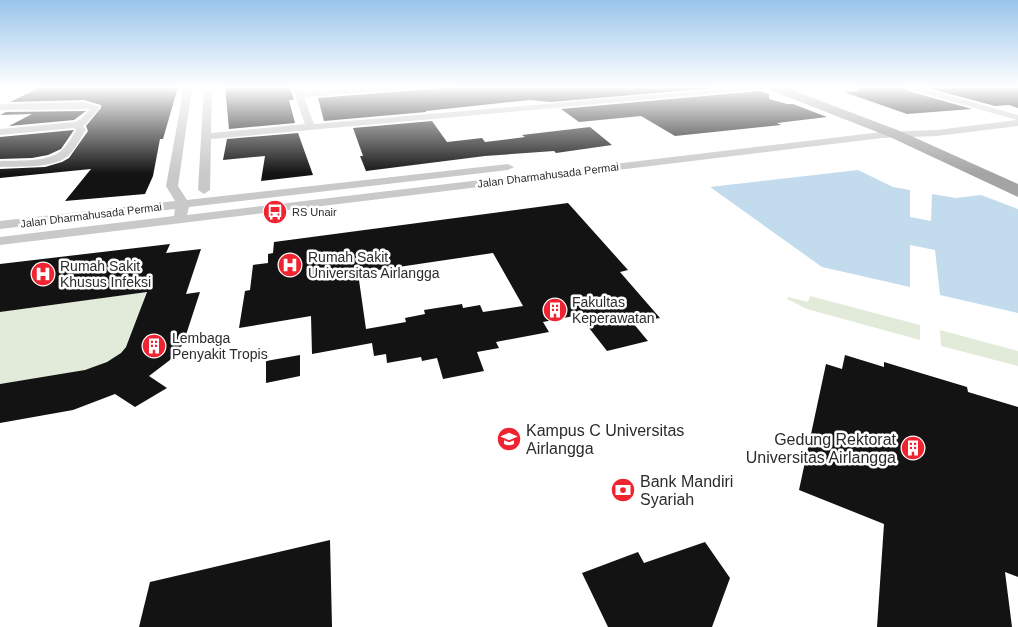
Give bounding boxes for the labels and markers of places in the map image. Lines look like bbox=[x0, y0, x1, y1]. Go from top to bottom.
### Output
bus stop icon: RS Unair bbox=[262, 199, 288, 225]
place label: RS Unair bbox=[292, 206, 337, 218]
place label: Rumah Sakit Universitas Airlangga bbox=[308, 249, 440, 281]
hospital icon: Rumah Sakit Universitas Airlangga bbox=[277, 252, 303, 278]
place label: Rumah Sakit Khusus Infeksi bbox=[60, 258, 151, 290]
hospital icon: Rumah Sakit Khusus Infeksi bbox=[30, 261, 56, 287]
place label: Fakultas Keperawatan bbox=[572, 294, 655, 326]
building icon: Fakultas Keperawatan bbox=[542, 297, 568, 323]
place label: Lembaga Penyakit Tropis bbox=[172, 330, 268, 362]
building icon: Lembaga Penyakit Tropis bbox=[141, 333, 167, 359]
place label: Kampus C Universitas Airlangga bbox=[526, 422, 684, 457]
school or university icon: Kampus C Universitas Airlangga bbox=[496, 426, 522, 452]
place label: Gedung Rektorat Universitas Airlangga bbox=[746, 431, 897, 466]
building icon: Gedung Rektorat Universitas Airlangga bbox=[900, 435, 926, 461]
place label: Bank Mandiri Syariah bbox=[640, 473, 733, 508]
bank icon: Bank Mandiri Syariah bbox=[610, 477, 636, 503]

